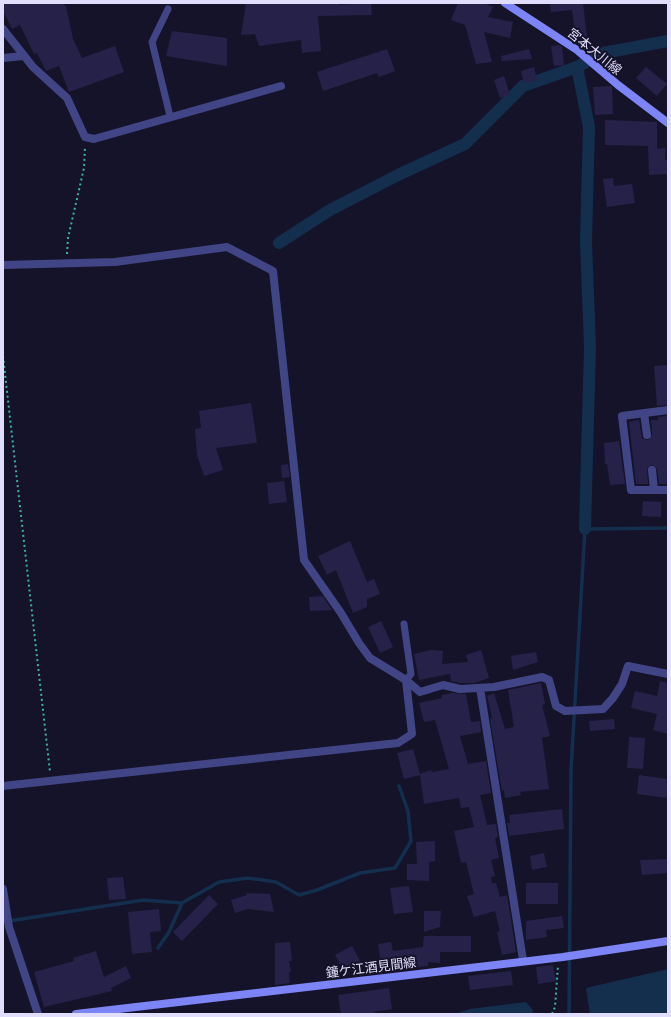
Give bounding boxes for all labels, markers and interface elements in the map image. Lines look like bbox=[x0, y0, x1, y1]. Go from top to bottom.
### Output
street label: 宮本大川線 bbox=[563, 24, 625, 79]
street label: 鐘ケ江酒見間線 bbox=[325, 954, 417, 982]

